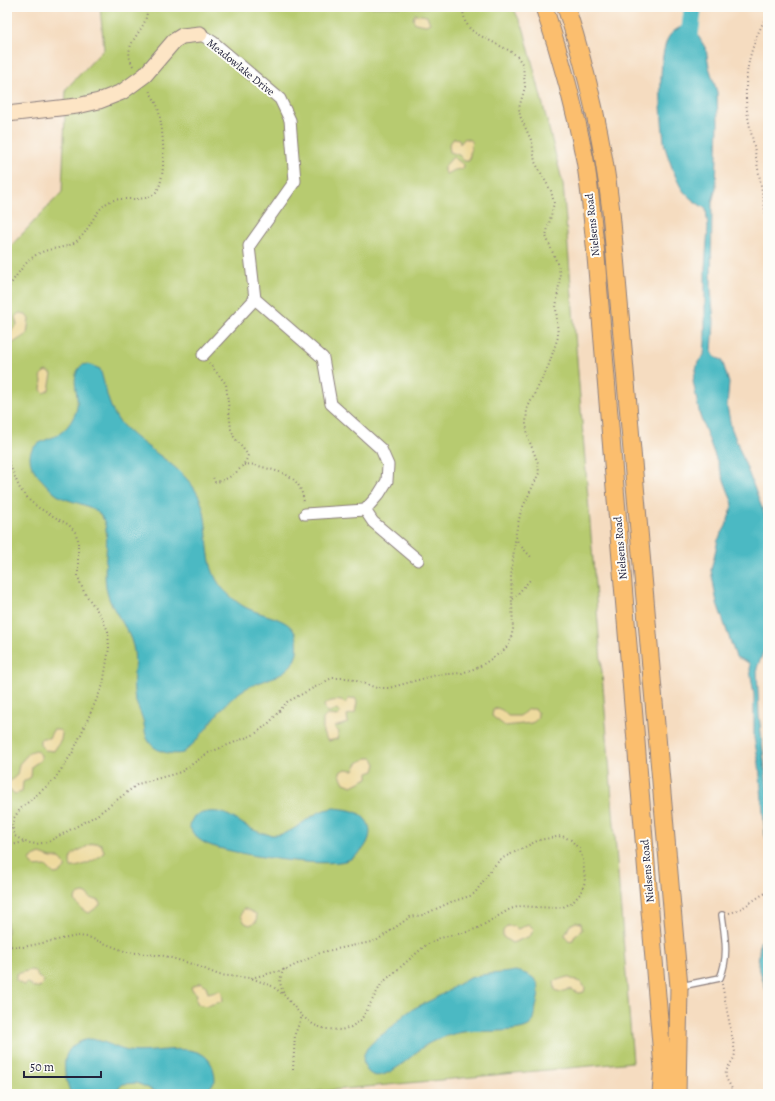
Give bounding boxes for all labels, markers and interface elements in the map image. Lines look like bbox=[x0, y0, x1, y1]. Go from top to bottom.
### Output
street label: Meadowlake Drive bbox=[204, 35, 278, 99]
street label: Nielsens Road bbox=[582, 193, 603, 257]
street label: Nielsens Road bbox=[610, 516, 631, 580]
street label: Nielsens Road bbox=[637, 839, 658, 903]
scale bar bbox=[24, 1053, 101, 1079]
text: 50 m bbox=[30, 1059, 54, 1075]

